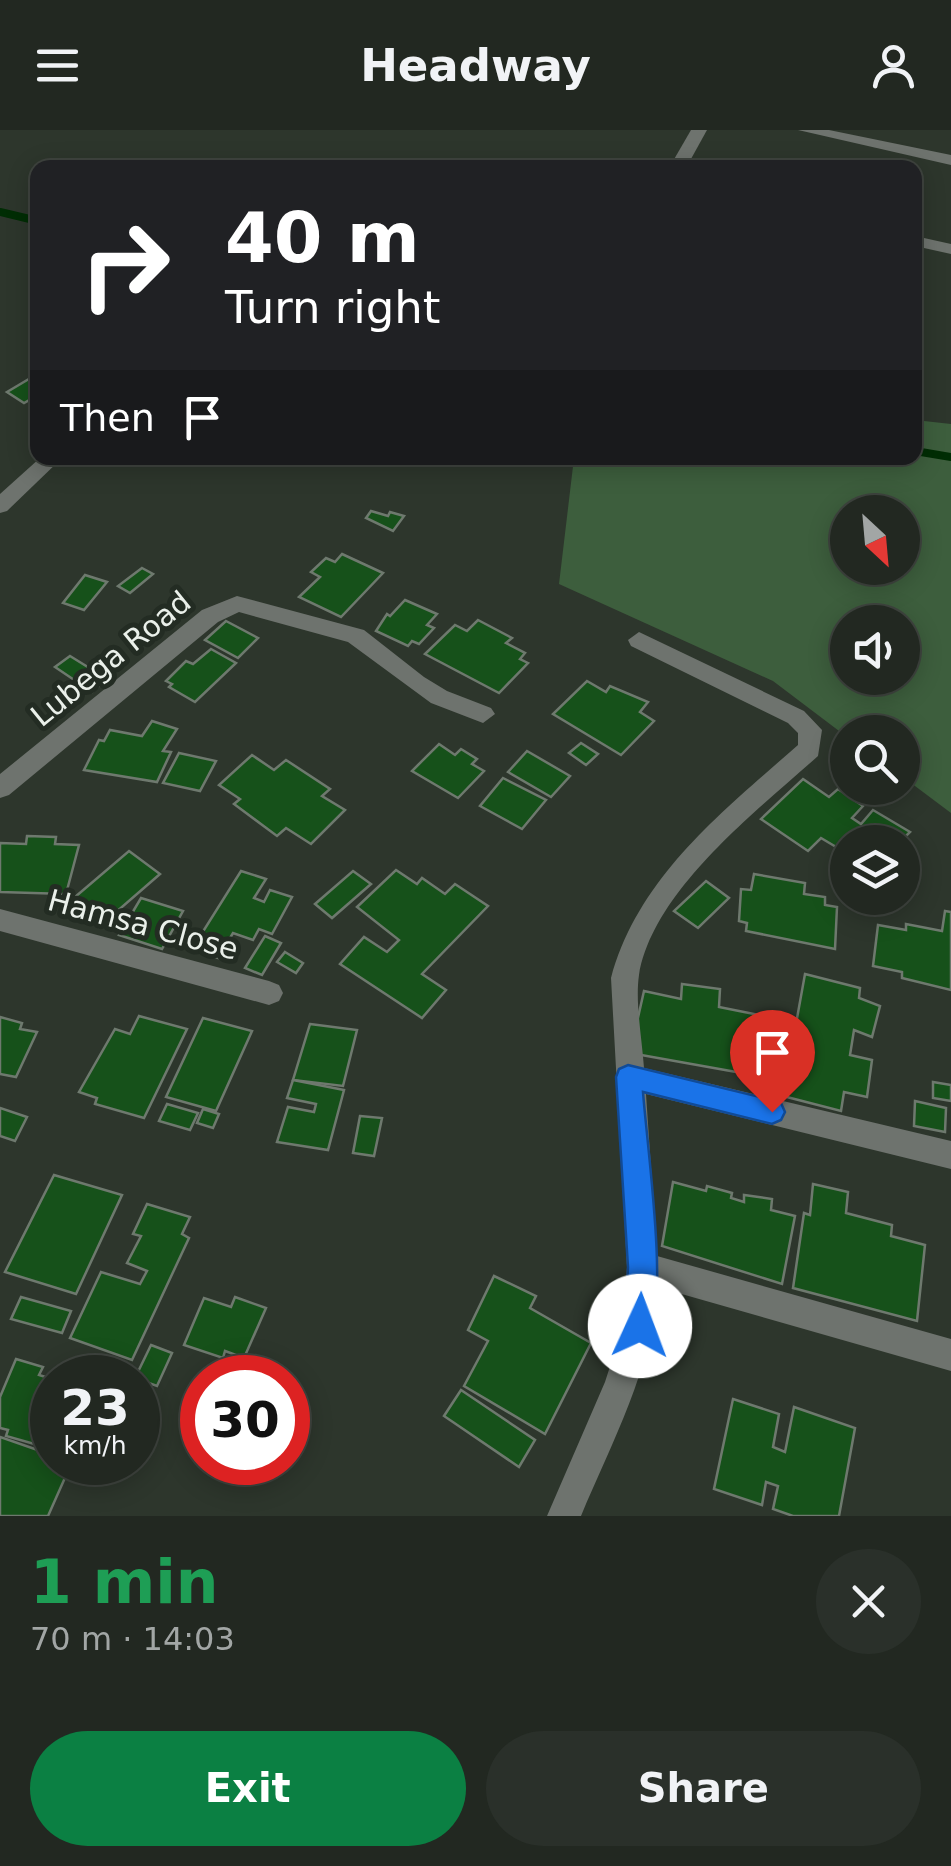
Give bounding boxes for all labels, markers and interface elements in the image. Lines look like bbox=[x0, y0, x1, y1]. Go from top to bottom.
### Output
icon: menu bbox=[30, 38, 85, 93]
icon: person bbox=[866, 38, 921, 93]
text: Headway bbox=[360, 39, 591, 92]
text: 40 m bbox=[225, 197, 420, 279]
icon: right bbox=[60, 200, 190, 330]
text: Turn right bbox=[225, 281, 440, 334]
icon: arrive bbox=[175, 390, 230, 445]
text: Then bbox=[60, 396, 155, 440]
north arrow bbox=[830, 495, 920, 585]
map controls bbox=[830, 495, 920, 915]
street label: Lubega Road bbox=[24, 584, 197, 734]
button: sound bbox=[830, 605, 920, 695]
button: search bbox=[830, 715, 920, 805]
button: layers bbox=[830, 825, 920, 915]
street label: Hamsa Close bbox=[44, 882, 242, 967]
pin bbox=[730, 1010, 815, 1113]
icon: arrive bbox=[745, 1025, 800, 1080]
position arrow bbox=[588, 1274, 692, 1378]
speed limit sign: 30 bbox=[180, 1355, 310, 1485]
text: 23 bbox=[60, 1379, 130, 1437]
text: km/h bbox=[63, 1431, 127, 1460]
text: 1 min bbox=[30, 1547, 218, 1617]
button: close bbox=[816, 1549, 921, 1654]
text: 70 m · 14:03 bbox=[30, 1620, 235, 1658]
button: Exit bbox=[30, 1731, 466, 1846]
button: Share bbox=[486, 1731, 921, 1846]

